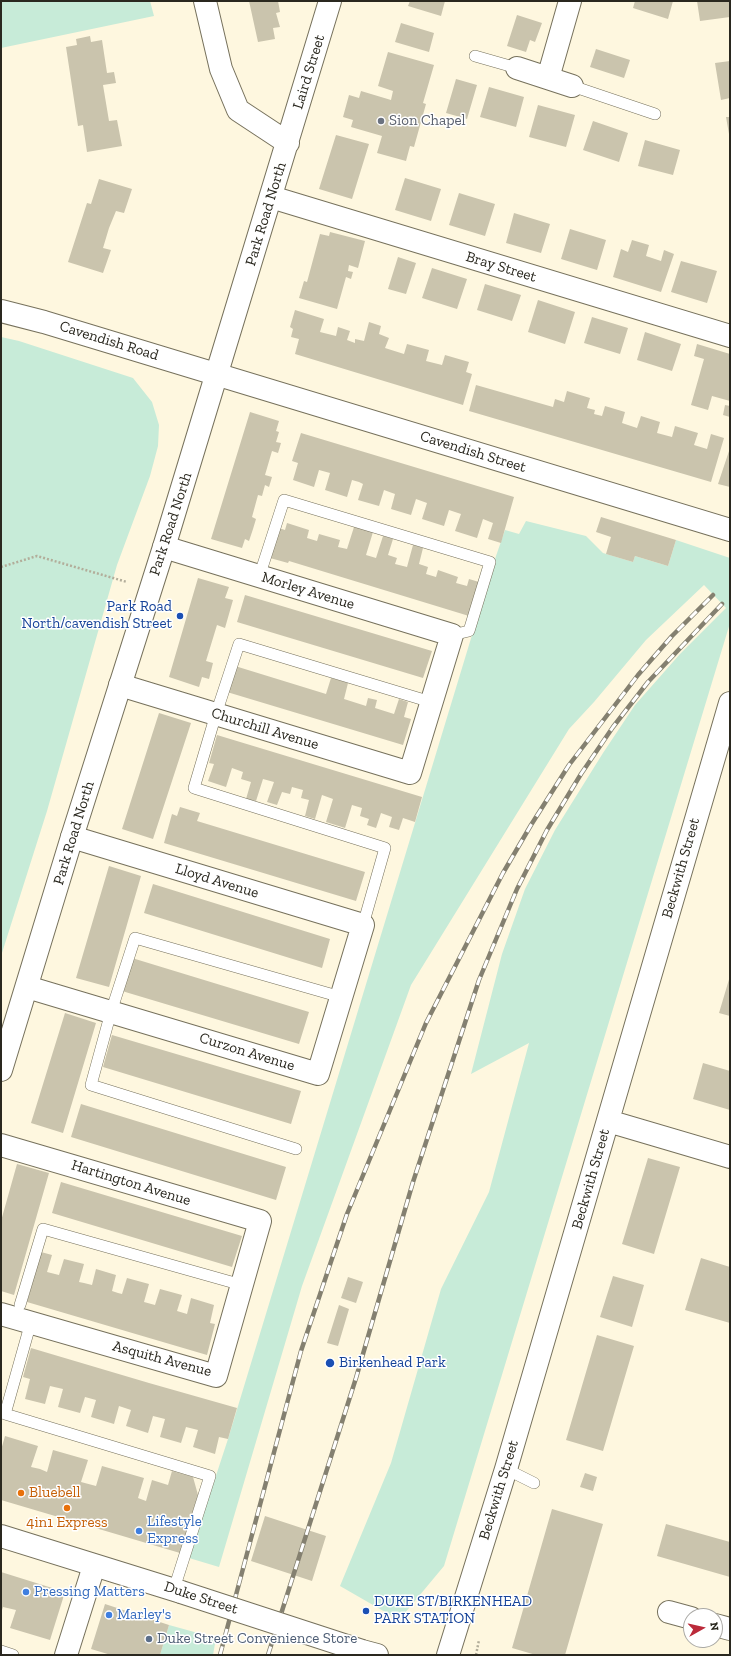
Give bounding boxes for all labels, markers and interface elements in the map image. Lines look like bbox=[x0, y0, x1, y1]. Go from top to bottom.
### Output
street label: Laird Street bbox=[289, 33, 329, 111]
place label: Sion Chapel bbox=[389, 112, 466, 130]
marker: Sion Chapel bbox=[376, 116, 386, 126]
street label: Park Road North bbox=[242, 160, 290, 268]
street label: Bray Street bbox=[464, 248, 538, 286]
street label: Cavendish Road bbox=[57, 317, 161, 365]
street label: Cavendish Street bbox=[418, 427, 528, 477]
street label: Park Road North bbox=[146, 470, 196, 578]
street label: Morley Avenue bbox=[259, 568, 357, 614]
place label: Park Road North/cavendish Street bbox=[22, 598, 172, 633]
marker: Park Road North/cavendish Street bbox=[175, 611, 185, 621]
street label: Churchill Avenue bbox=[209, 704, 321, 754]
street label: Park Road North bbox=[50, 779, 98, 887]
street label: Beckwith Street bbox=[658, 816, 704, 920]
street label: Lloyd Avenue bbox=[173, 860, 261, 902]
street label: Curzon Avenue bbox=[197, 1029, 297, 1075]
street label: Beckwith Street bbox=[568, 1127, 614, 1231]
street label: Hartington Avenue bbox=[69, 1156, 193, 1210]
street label: Asquith Avenue bbox=[111, 1337, 213, 1381]
place label: Birkenhead Park bbox=[339, 1354, 446, 1372]
marker: Birkenhead Park bbox=[324, 1357, 336, 1369]
street label: Beckwith Street bbox=[475, 1438, 523, 1542]
place label: Bluebell bbox=[29, 1484, 80, 1502]
marker: Bluebell bbox=[16, 1488, 26, 1498]
marker: 4in1 Express bbox=[62, 1503, 72, 1513]
place label: Lifestyle Express bbox=[147, 1513, 202, 1548]
place label: 4in1 Express bbox=[26, 1514, 108, 1532]
marker: Lifestyle Express bbox=[134, 1526, 144, 1536]
street label: Duke Street bbox=[162, 1578, 240, 1618]
place label: Pressing Matters bbox=[34, 1583, 145, 1601]
marker: Pressing Matters bbox=[21, 1587, 31, 1597]
place label: DUKE ST/BIRKENHEAD PARK STATION bbox=[374, 1593, 532, 1628]
place label: Marley's bbox=[117, 1606, 171, 1624]
marker: DUKE ST/BIRKENHEAD PARK STATION bbox=[361, 1606, 371, 1616]
north arrow bbox=[683, 1608, 723, 1648]
marker: Marley's bbox=[104, 1610, 114, 1620]
text: N bbox=[707, 1621, 721, 1631]
place label: Duke Street Convenience Store bbox=[157, 1630, 357, 1648]
marker: Duke Street Convenience Store bbox=[144, 1634, 154, 1644]

